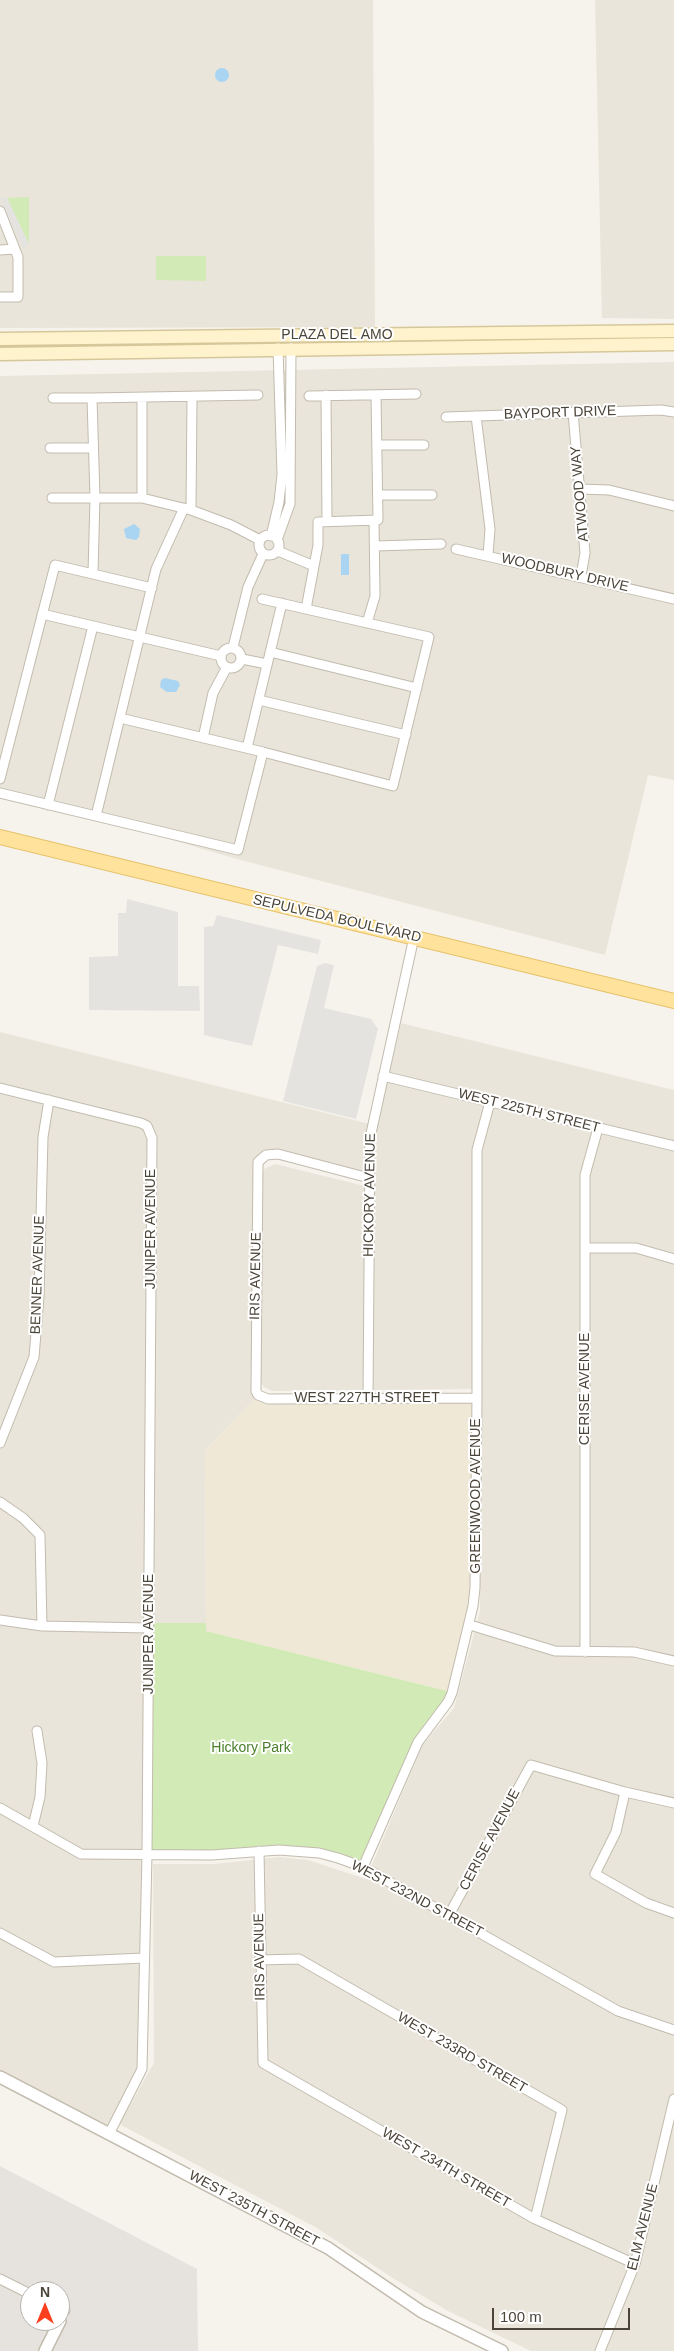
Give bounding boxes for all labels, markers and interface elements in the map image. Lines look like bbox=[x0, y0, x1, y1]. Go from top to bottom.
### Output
street label: PLAZA DEL AMO bbox=[281, 327, 393, 343]
street label: BAYPORT DRIVE bbox=[504, 403, 616, 423]
street label: ATWOOD WAY bbox=[567, 445, 593, 543]
street label: WOODBURY DRIVE bbox=[500, 550, 630, 596]
street label: SEPULVEDA BOULEVARD bbox=[251, 891, 423, 947]
street label: WEST 225TH STREET bbox=[456, 1085, 602, 1137]
street label: HICKORY AVENUE bbox=[361, 1133, 379, 1257]
street label: JUNIPER AVENUE bbox=[143, 1169, 159, 1289]
street label: BENNER AVENUE bbox=[28, 1215, 48, 1335]
street label: IRIS AVENUE bbox=[247, 1232, 265, 1320]
street label: CERISE AVENUE bbox=[577, 1333, 593, 1445]
street label: WEST 227TH STREET bbox=[294, 1390, 440, 1406]
street label: GREENWOOD AVENUE bbox=[468, 1418, 484, 1574]
street label: JUNIPER AVENUE bbox=[141, 1574, 157, 1694]
park label: Hickory Park bbox=[211, 1740, 291, 1756]
street label: CERISE AVENUE bbox=[456, 1786, 524, 1894]
street label: WEST 232ND STREET bbox=[348, 1857, 486, 1941]
street label: IRIS AVENUE bbox=[251, 1913, 269, 2001]
street label: WEST 233RD STREET bbox=[394, 2009, 530, 2097]
street label: WEST 234TH STREET bbox=[379, 2124, 513, 2212]
street label: WEST 235TH STREET bbox=[186, 2167, 322, 2251]
street label: ELM AVENUE bbox=[624, 2182, 662, 2272]
north arrow bbox=[20, 2281, 70, 2331]
text: N bbox=[40, 2284, 50, 2300]
scale bar bbox=[494, 2298, 632, 2330]
text: 100 m bbox=[500, 2308, 542, 2325]

